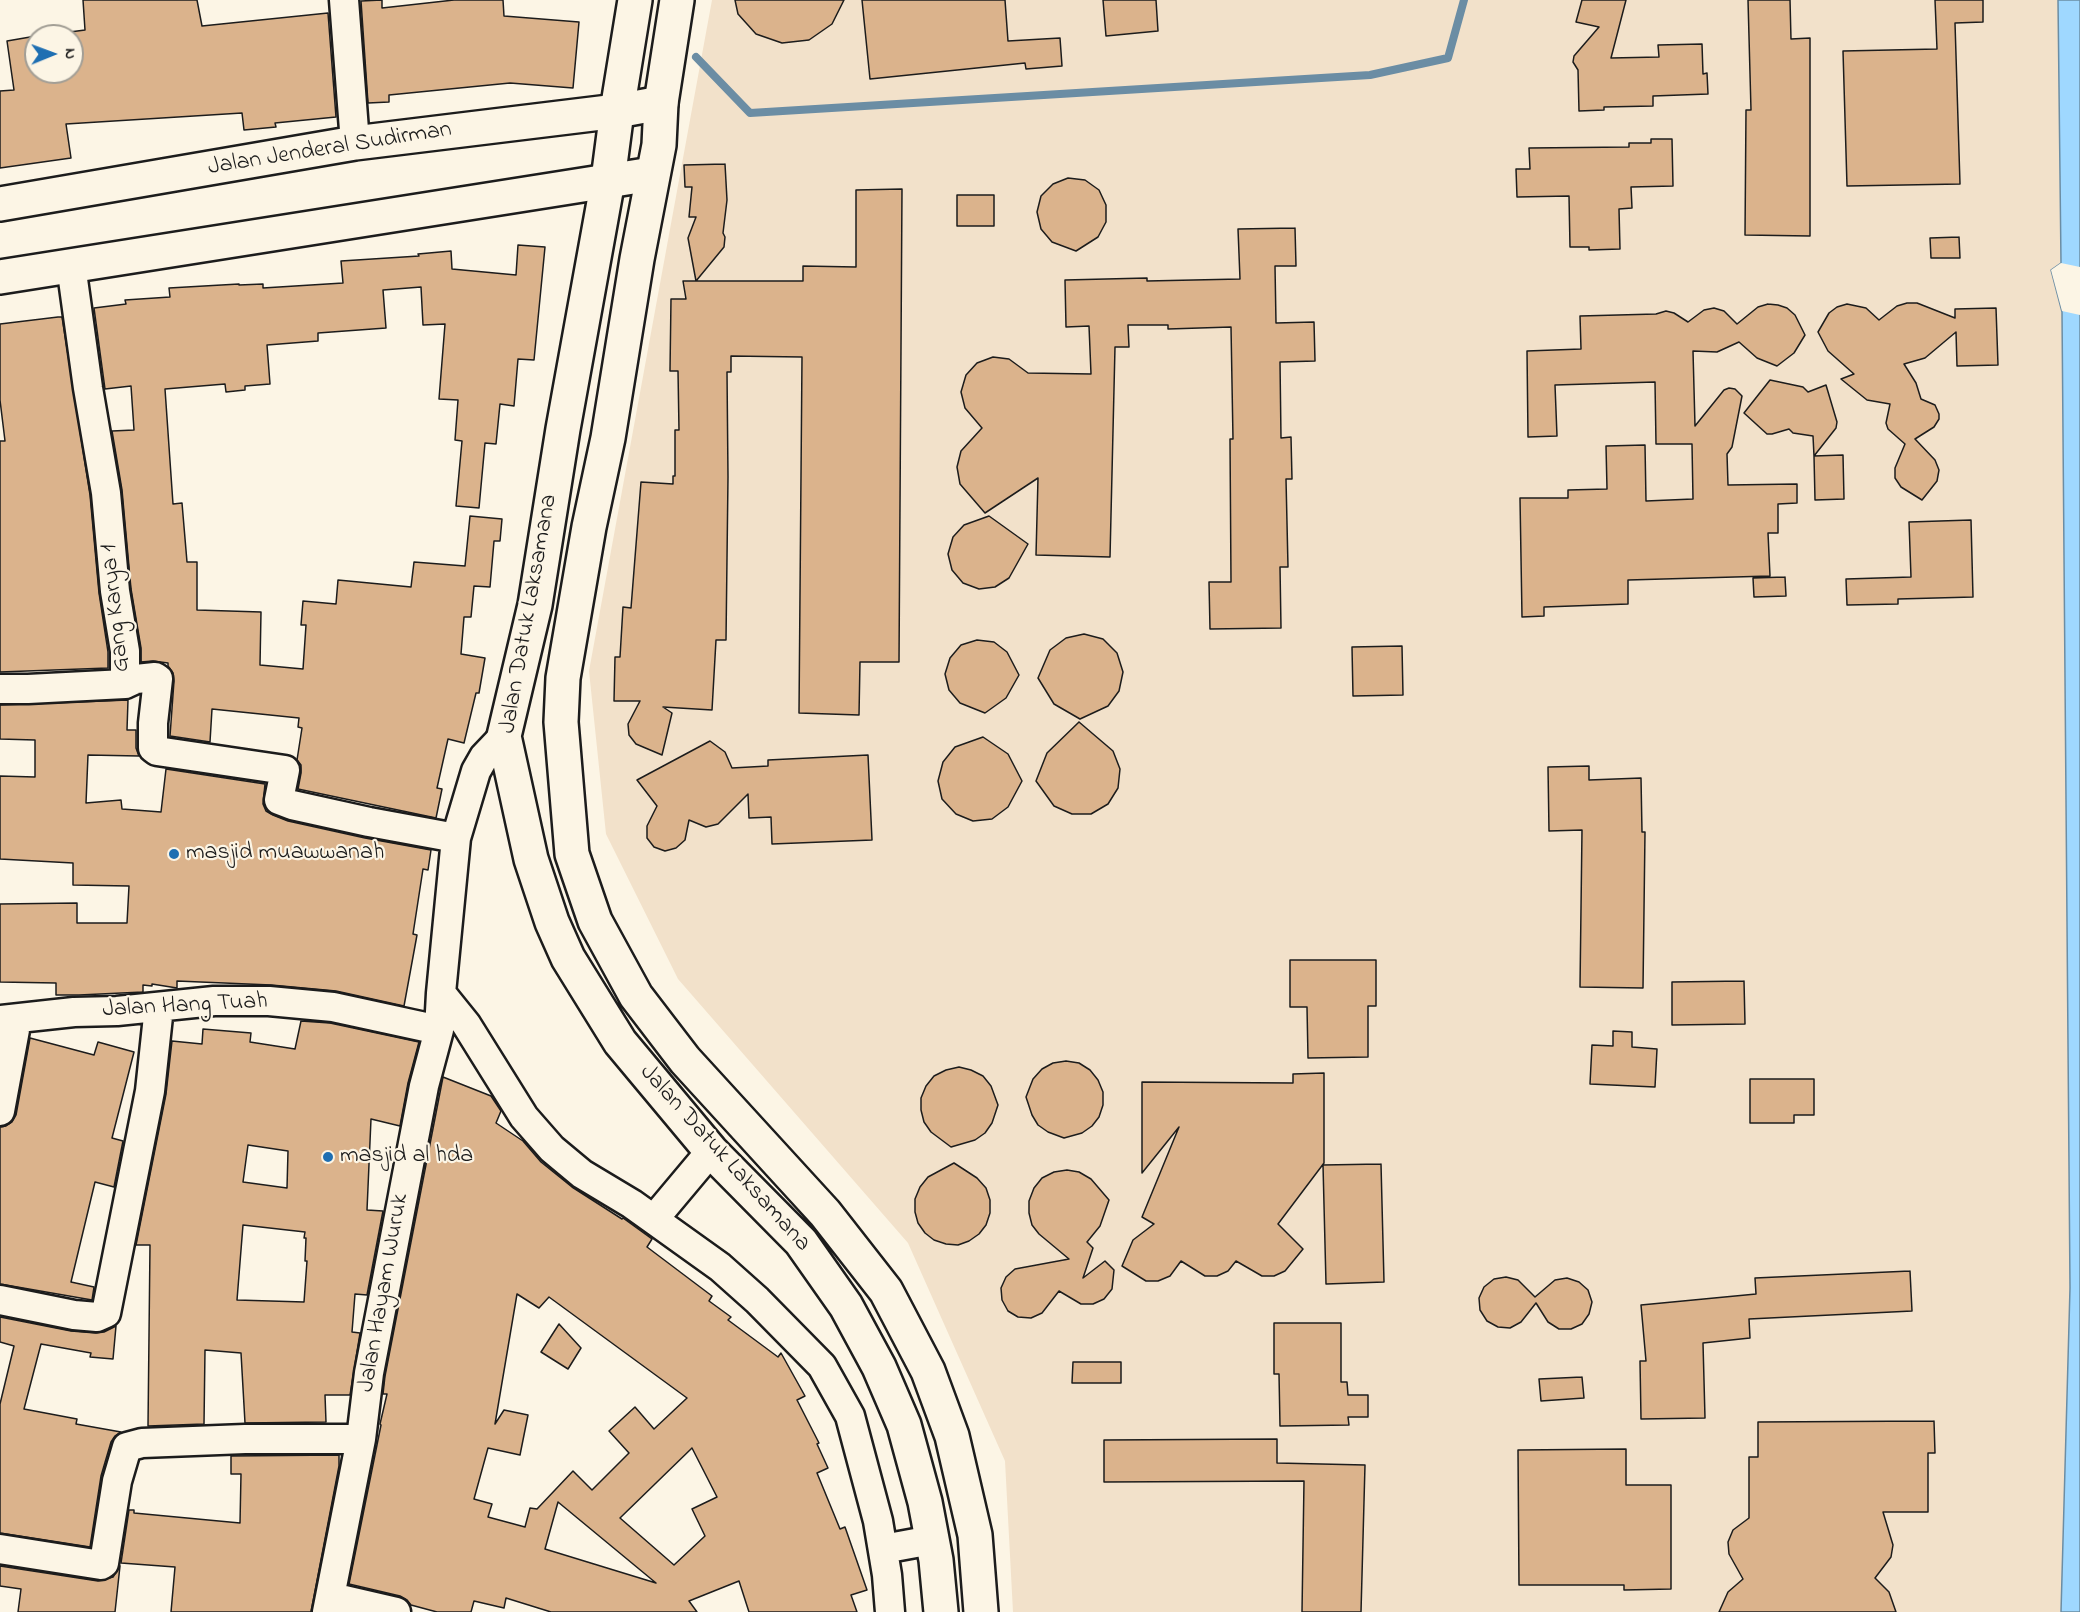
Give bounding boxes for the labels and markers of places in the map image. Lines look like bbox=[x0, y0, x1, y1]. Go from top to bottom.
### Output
place label: masjid muawwanah bbox=[186, 840, 384, 868]
marker: masjid muawwanah bbox=[167, 847, 181, 861]
place label: masjid al hda bbox=[340, 1143, 473, 1171]
marker: masjid al hda bbox=[321, 1150, 335, 1164]

